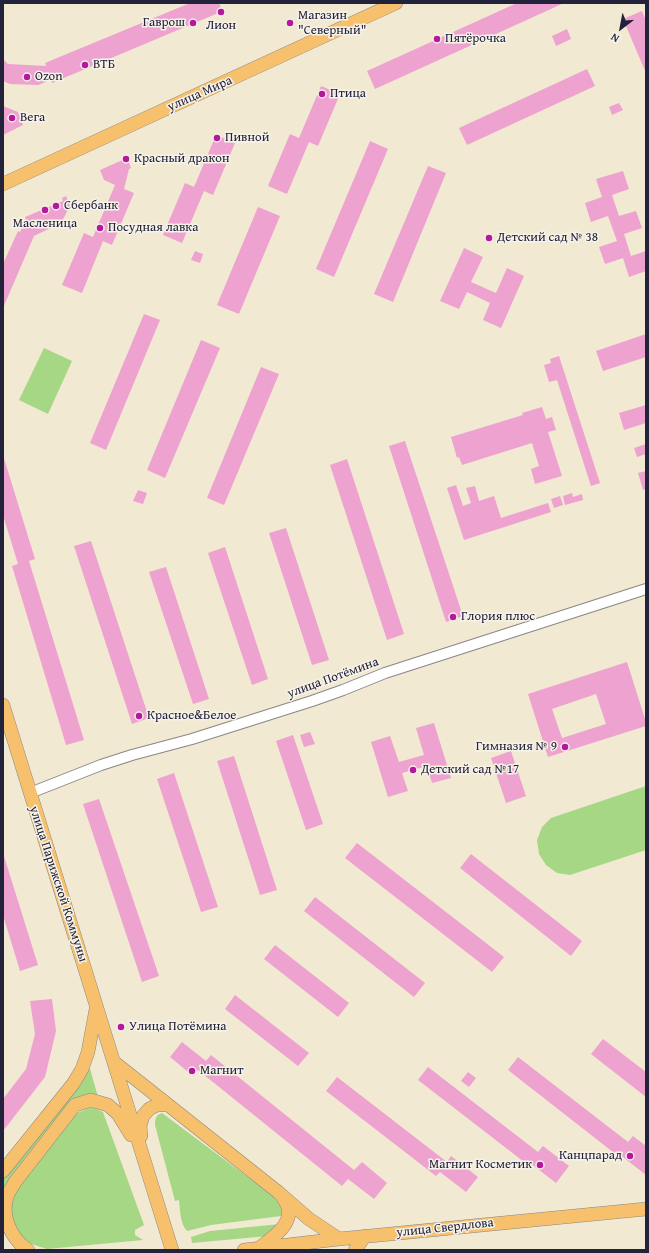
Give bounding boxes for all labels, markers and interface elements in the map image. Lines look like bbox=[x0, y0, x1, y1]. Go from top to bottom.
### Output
marker: Лион bbox=[216, 7, 226, 17]
place label: Магазин "Северный" bbox=[298, 8, 366, 39]
north arrow bbox=[601, 8, 641, 48]
place label: Гаврош bbox=[143, 15, 185, 31]
marker: Гаврош bbox=[188, 18, 198, 28]
place label: Лион bbox=[206, 18, 236, 34]
marker: Магазин "Северный" bbox=[285, 18, 295, 28]
text: N bbox=[607, 29, 622, 47]
place label: Пятёрочка bbox=[445, 31, 506, 47]
marker: Пятёрочка bbox=[432, 34, 442, 44]
place label: ВТБ bbox=[93, 57, 115, 73]
marker: ВТБ bbox=[80, 60, 90, 70]
place label: Ozon bbox=[35, 69, 63, 85]
marker: Ozon bbox=[22, 72, 32, 82]
street label: улица Мира bbox=[165, 73, 235, 115]
place label: Птица bbox=[330, 86, 366, 102]
marker: Птица bbox=[317, 89, 327, 99]
place label: Вега bbox=[20, 110, 45, 126]
marker: Вега bbox=[7, 113, 17, 123]
place label: Пивной bbox=[225, 130, 269, 146]
marker: Пивной bbox=[212, 133, 222, 143]
place label: Красный дракон bbox=[134, 151, 229, 167]
marker: Красный дракон bbox=[121, 154, 131, 164]
place label: Сбербанк bbox=[64, 198, 118, 214]
marker: Сбербанк bbox=[51, 201, 61, 211]
marker: Масленица bbox=[40, 205, 50, 215]
place label: Масленица bbox=[13, 216, 77, 232]
place label: Посудная лавка bbox=[108, 220, 198, 236]
marker: Посудная лавка bbox=[95, 223, 105, 233]
place label: Детский сад № 38 bbox=[497, 230, 598, 246]
marker: Детский сад № 38 bbox=[484, 233, 494, 243]
place label: Глория плюс bbox=[461, 609, 535, 625]
marker: Глория плюс bbox=[448, 612, 458, 622]
street label: улица Потёмина bbox=[285, 654, 381, 702]
place label: Красное&Белое bbox=[147, 708, 236, 724]
marker: Красное&Белое bbox=[134, 711, 144, 721]
place label: Гимназия № 9 bbox=[476, 739, 557, 755]
marker: Гимназия № 9 bbox=[560, 742, 570, 752]
place label: Детский сад №17 bbox=[421, 762, 519, 778]
marker: Детский сад №17 bbox=[408, 765, 418, 775]
street label: улица Парижской Коммуны bbox=[25, 804, 91, 964]
place label: Улица Потёмина bbox=[129, 1019, 226, 1035]
marker: Улица Потёмина bbox=[116, 1022, 126, 1032]
place label: Магнит bbox=[200, 1063, 243, 1079]
marker: Магнит bbox=[187, 1066, 197, 1076]
place label: Канцпарад bbox=[559, 1148, 622, 1164]
marker: Канцпарад bbox=[625, 1151, 635, 1161]
place label: Магнит Косметик bbox=[429, 1157, 532, 1173]
marker: Магнит Косметик bbox=[535, 1160, 545, 1170]
street label: улица Свердлова bbox=[396, 1215, 494, 1241]

